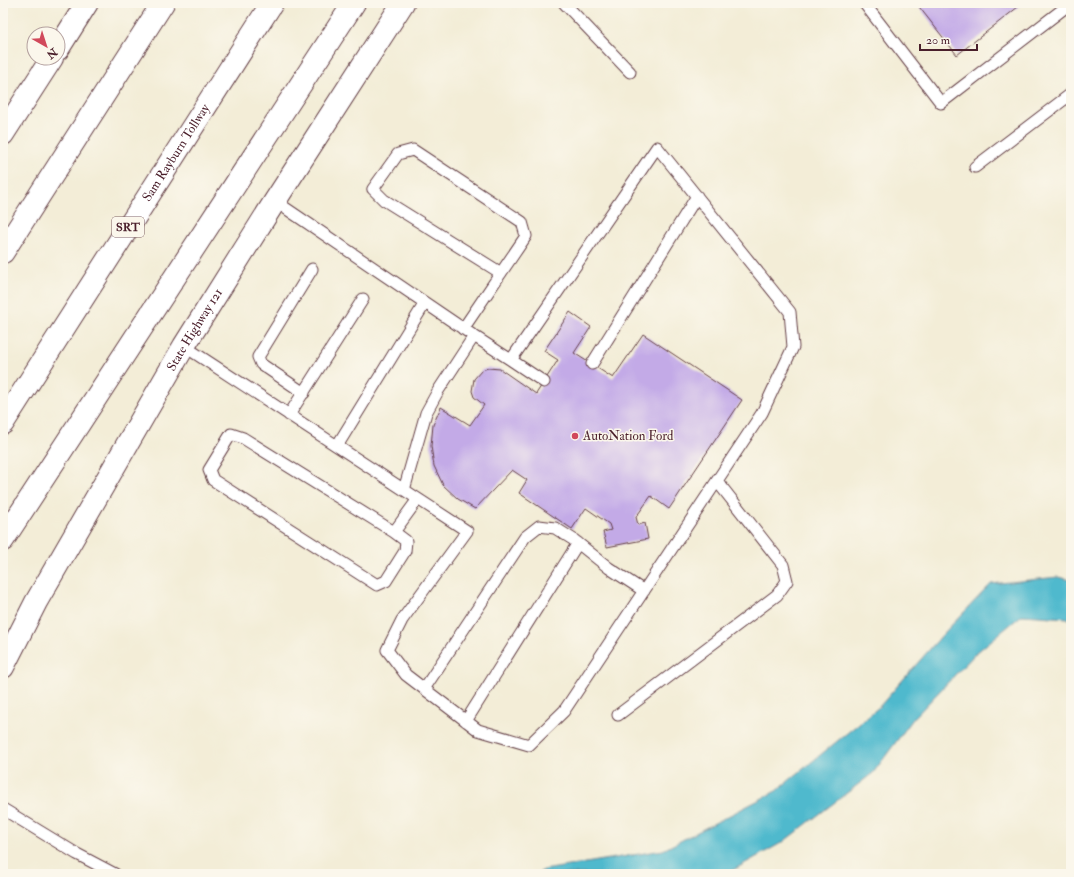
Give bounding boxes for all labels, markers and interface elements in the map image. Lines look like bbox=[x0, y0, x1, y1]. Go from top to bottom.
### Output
north arrow bbox=[26, 26, 66, 66]
scale bar bbox=[920, 26, 977, 52]
text: 20 m bbox=[926, 33, 951, 48]
text: N bbox=[43, 45, 61, 62]
street label: Sam Rayburn Tollway bbox=[139, 101, 214, 204]
road number: SRT bbox=[112, 217, 144, 237]
street label: State Highway 121 bbox=[163, 285, 226, 374]
place label: AutoNation Ford bbox=[582, 428, 674, 444]
marker: AutoNation Ford bbox=[570, 431, 580, 441]

